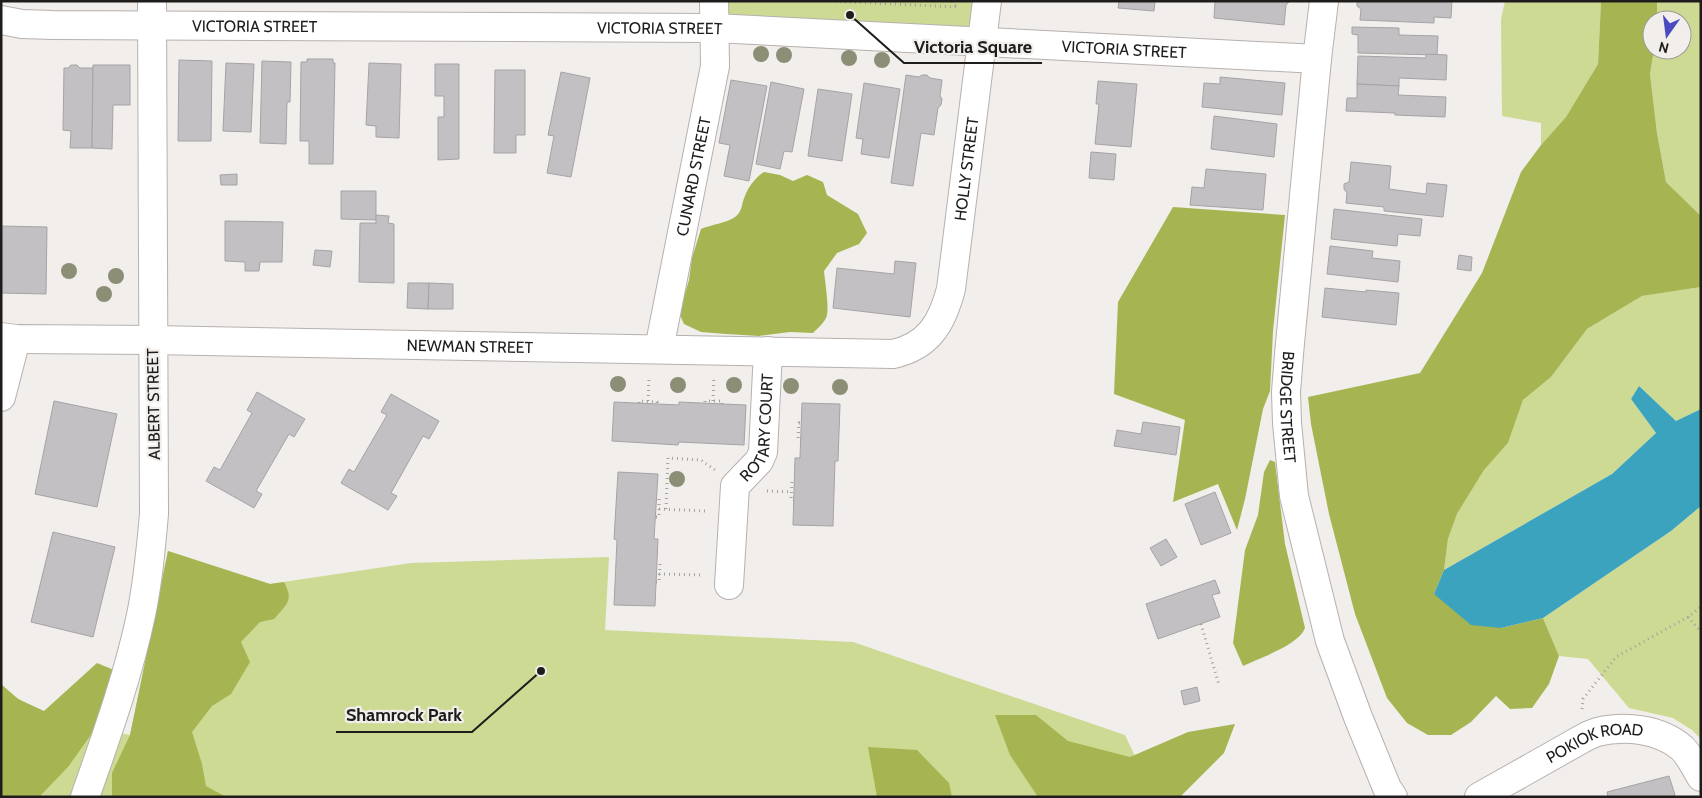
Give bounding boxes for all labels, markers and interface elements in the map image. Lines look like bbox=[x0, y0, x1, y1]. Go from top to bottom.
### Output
north arrow bbox=[1642, 10, 1692, 60]
street label: VICTORIA STREET bbox=[192, 17, 318, 36]
street label: VICTORIA STREET bbox=[597, 18, 723, 38]
callout: Victoria Square bbox=[904, 30, 1042, 63]
text: Victoria Square bbox=[914, 36, 1032, 58]
street label: VICTORIA STREET bbox=[1061, 37, 1188, 62]
text: N bbox=[1657, 38, 1671, 58]
street label: CUNARD STREET bbox=[673, 115, 715, 238]
street label: HOLLY STREET bbox=[951, 115, 982, 222]
street label: NEWMAN STREET bbox=[406, 336, 534, 357]
street label: ALBERT STREET bbox=[143, 348, 164, 460]
street label: BRIDGE STREET bbox=[1276, 350, 1300, 464]
street label: ROTARY COURT bbox=[736, 372, 777, 485]
callout: Shamrock Park bbox=[336, 699, 472, 732]
text: Shamrock Park bbox=[346, 704, 462, 726]
street label: POKIOK ROAD bbox=[1543, 720, 1644, 767]

